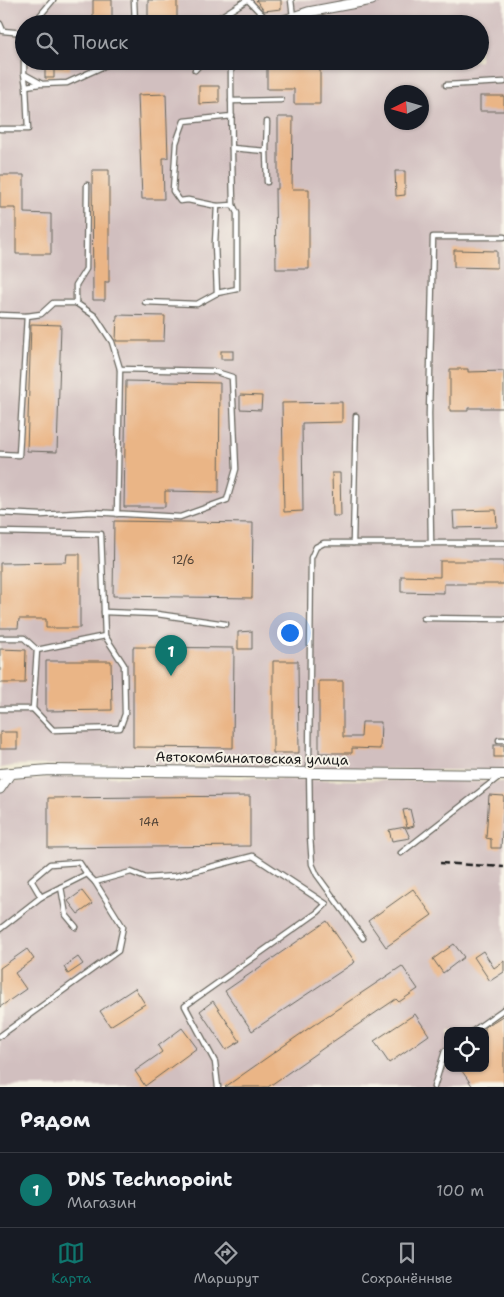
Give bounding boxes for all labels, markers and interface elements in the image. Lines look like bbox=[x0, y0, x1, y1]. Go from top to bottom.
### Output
search box bbox=[15, 15, 489, 70]
icon: search bbox=[33, 29, 61, 57]
text: Поиск bbox=[73, 30, 128, 55]
north arrow bbox=[384, 85, 429, 130]
house number: 12/6 bbox=[172, 553, 194, 568]
your location bbox=[277, 620, 303, 646]
pin: 1 bbox=[155, 635, 187, 676]
street label: Автокомбинатовская улица bbox=[155, 747, 349, 769]
house number: 14А bbox=[139, 815, 159, 830]
map controls bbox=[444, 1027, 489, 1072]
button: locate bbox=[444, 1027, 489, 1072]
text: Рядом bbox=[20, 1106, 90, 1134]
text: DNS Technopoint bbox=[67, 1167, 232, 1192]
text: 1 bbox=[32, 1180, 40, 1201]
text: 100 m bbox=[436, 1180, 484, 1201]
text: Магазин bbox=[67, 1192, 136, 1213]
tab: Карта bbox=[51, 1239, 91, 1287]
tab: Маршрут bbox=[194, 1239, 259, 1287]
tab: Сохранённые bbox=[361, 1239, 453, 1287]

